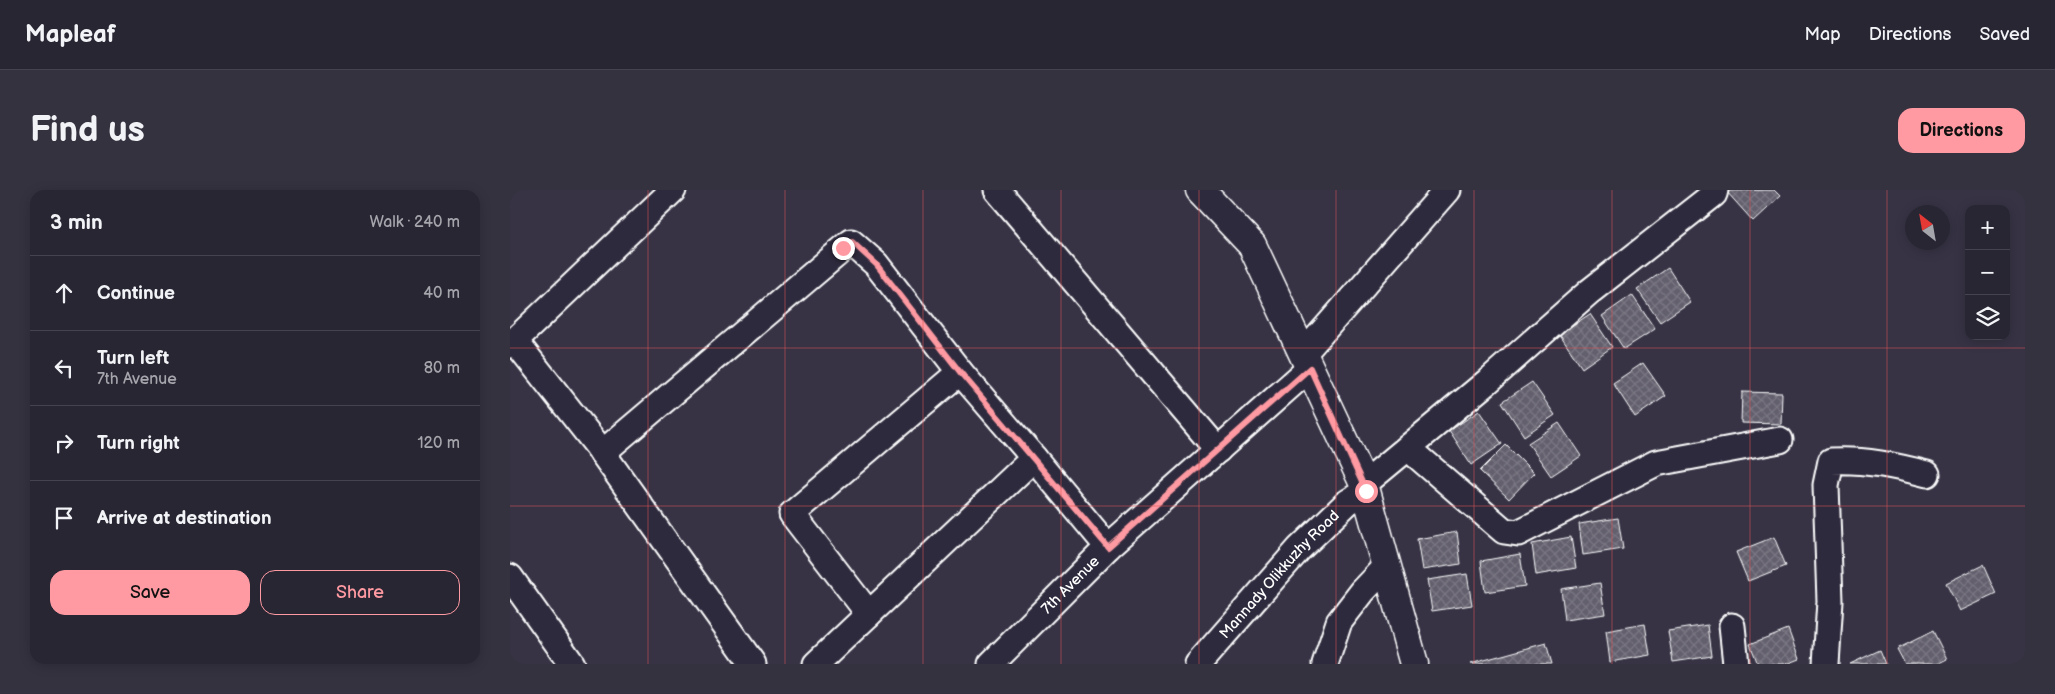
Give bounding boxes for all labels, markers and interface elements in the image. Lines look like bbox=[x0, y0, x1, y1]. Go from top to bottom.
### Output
text: Mapleaf bbox=[25, 20, 116, 49]
text: Map bbox=[1805, 24, 1841, 45]
text: Directions bbox=[1869, 24, 1951, 45]
text: Saved bbox=[1979, 24, 2030, 45]
button: Directions bbox=[1898, 108, 2025, 153]
text: Find us bbox=[30, 109, 145, 152]
north arrow bbox=[1905, 205, 1950, 250]
map controls bbox=[1965, 205, 2010, 340]
button: + bbox=[1965, 205, 2010, 250]
text: 3 min bbox=[50, 210, 103, 235]
text: Walk · 240 m bbox=[370, 213, 460, 232]
route end bbox=[832, 237, 855, 260]
button: − bbox=[1965, 250, 2010, 295]
icon: ahead bbox=[50, 279, 78, 307]
text: Continue bbox=[97, 282, 175, 305]
text: 40 m bbox=[423, 284, 460, 303]
button: layers bbox=[1965, 295, 2010, 340]
text: Turn left bbox=[97, 347, 169, 370]
icon: left bbox=[50, 354, 78, 382]
text: 80 m bbox=[424, 359, 460, 378]
text: 7th Avenue bbox=[97, 370, 177, 389]
icon: right bbox=[50, 429, 78, 457]
text: Turn right bbox=[97, 432, 180, 455]
text: 120 m bbox=[417, 434, 460, 453]
route start bbox=[1355, 480, 1378, 503]
icon: arrive bbox=[50, 504, 78, 532]
street label: Mannady Olikkuzhy Road bbox=[1215, 506, 1343, 643]
text: Arrive at destination bbox=[97, 507, 272, 530]
street label: 7th Avenue bbox=[1037, 552, 1103, 618]
button: Save bbox=[50, 570, 250, 615]
button: Share bbox=[260, 570, 460, 615]

